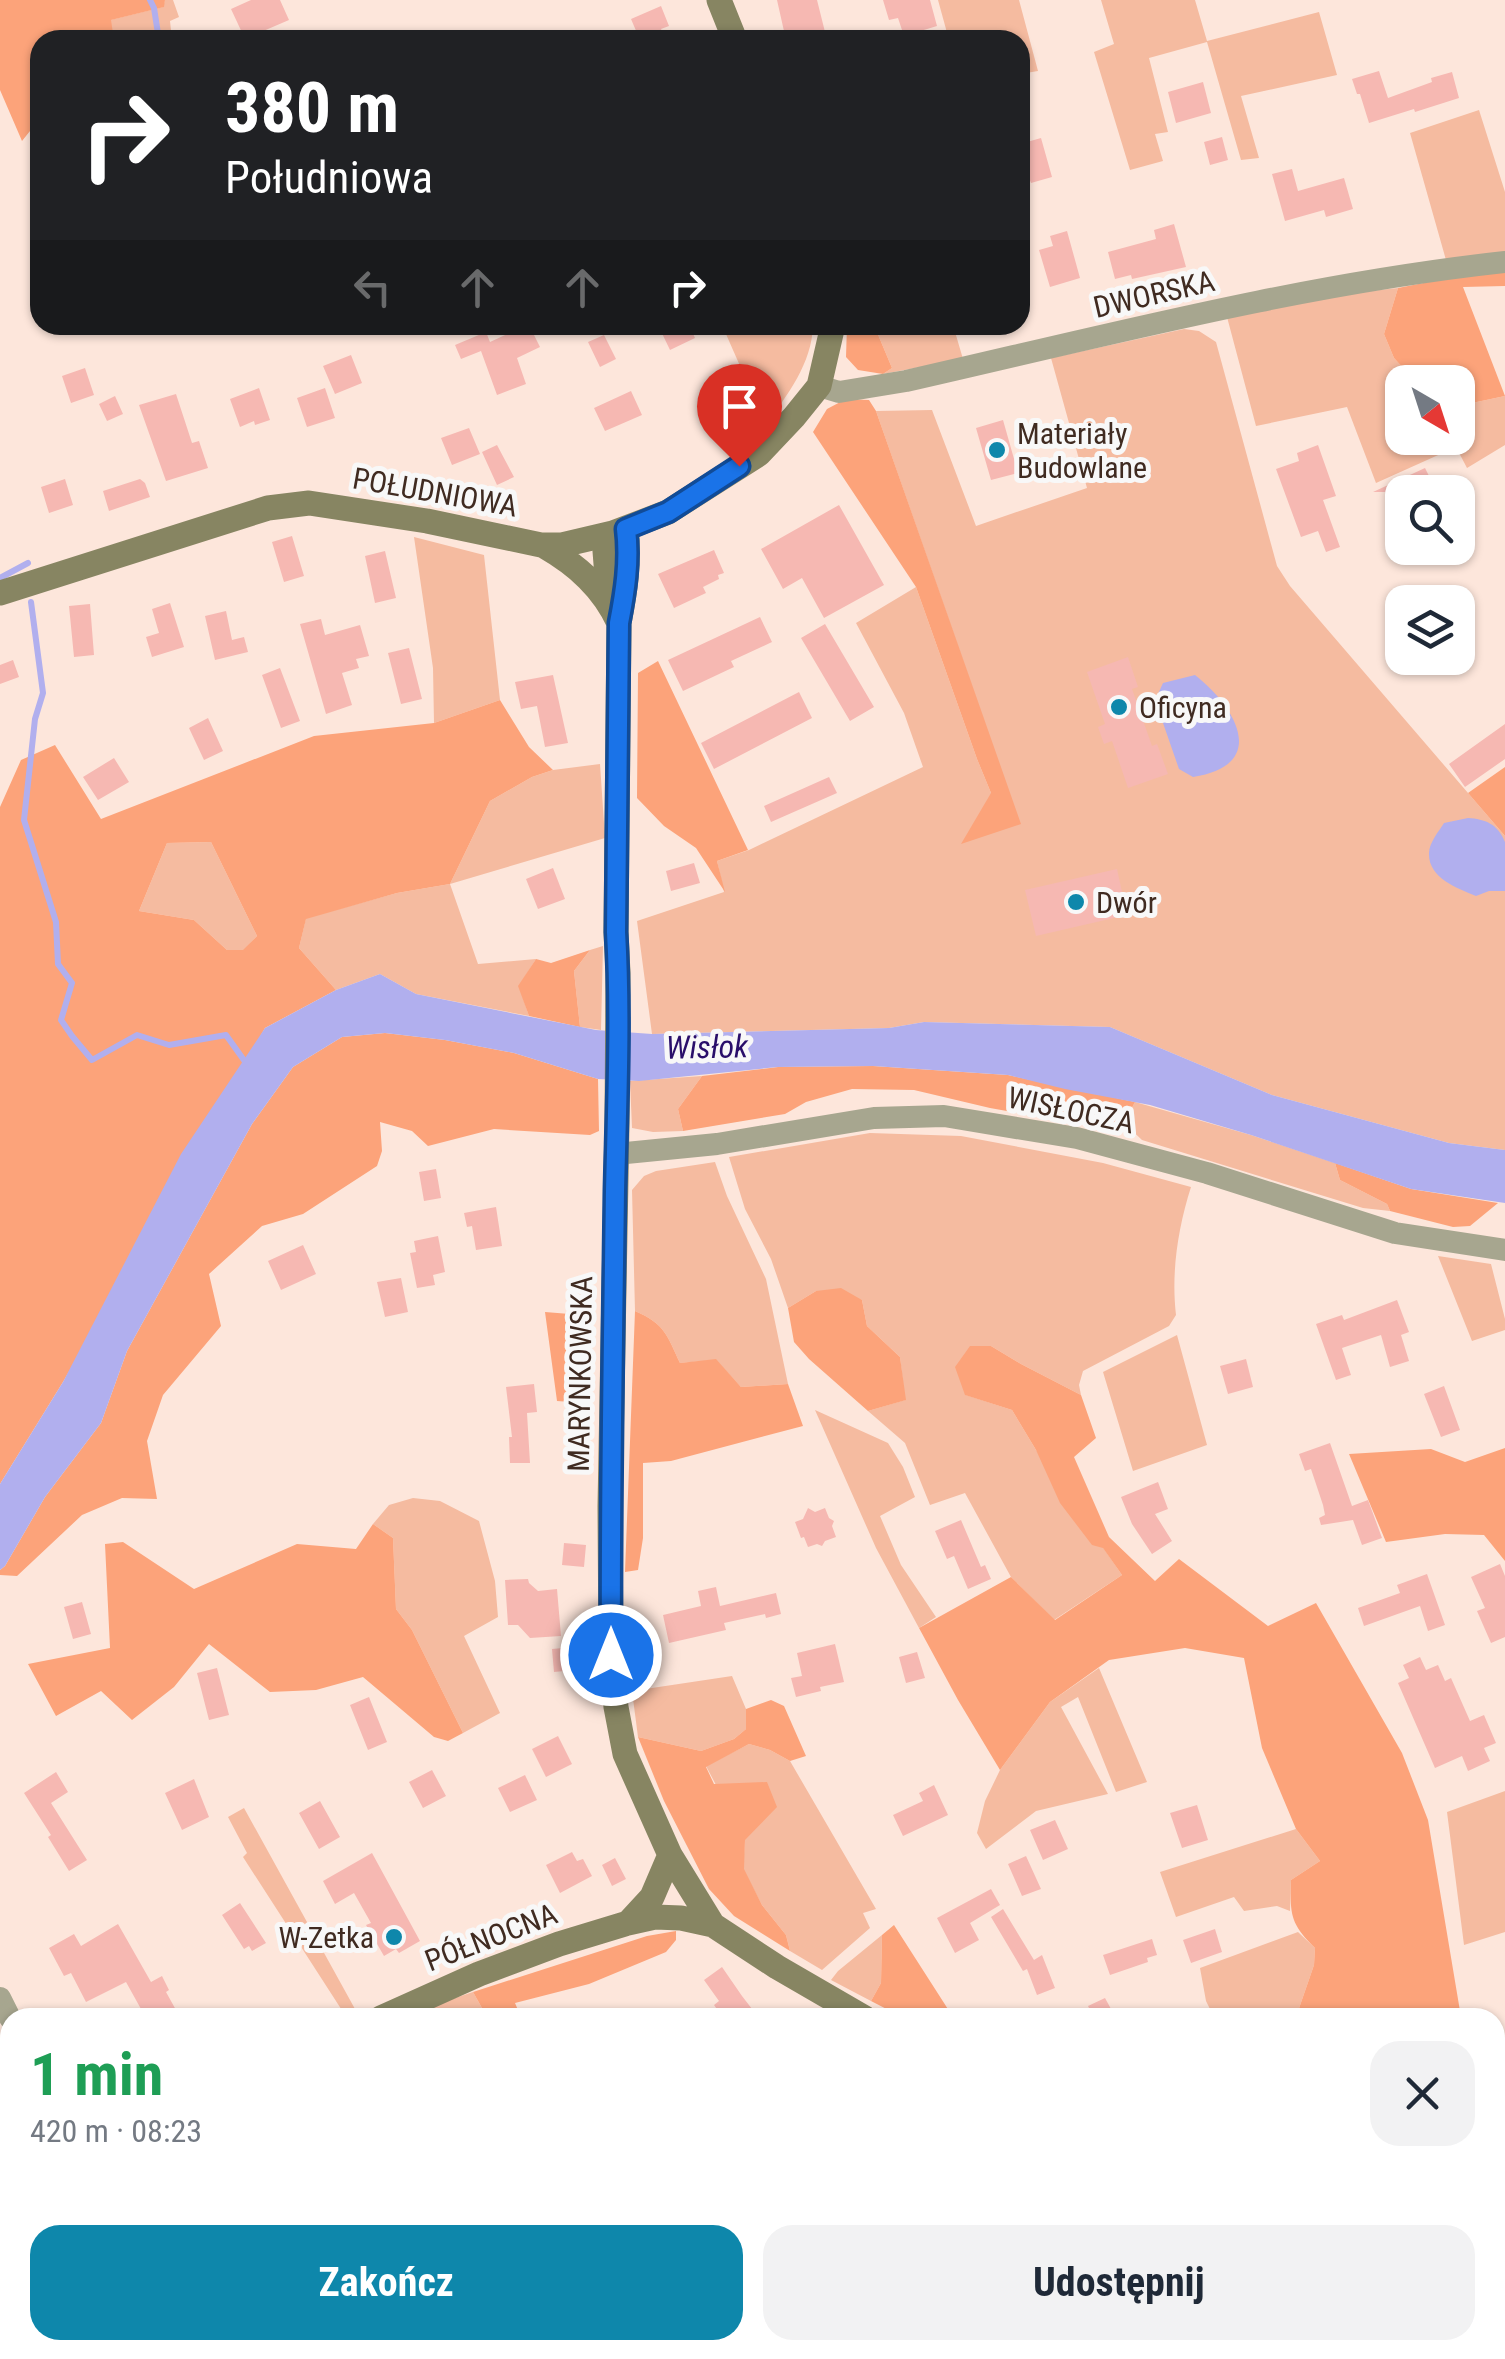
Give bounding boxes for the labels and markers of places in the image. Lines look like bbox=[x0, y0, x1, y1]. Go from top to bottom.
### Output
pin bbox=[697, 364, 782, 467]
place label: Materiały Budowlane bbox=[1017, 416, 1147, 485]
marker: Materiały Budowlane bbox=[986, 439, 1008, 461]
place label: Oficyna bbox=[1139, 690, 1227, 725]
marker: Oficyna bbox=[1108, 696, 1130, 718]
place label: Dwór bbox=[1096, 885, 1157, 920]
marker: Dwór bbox=[1065, 891, 1087, 913]
place label: W-Zetka bbox=[278, 1920, 374, 1955]
marker: W-Zetka bbox=[383, 1926, 405, 1948]

